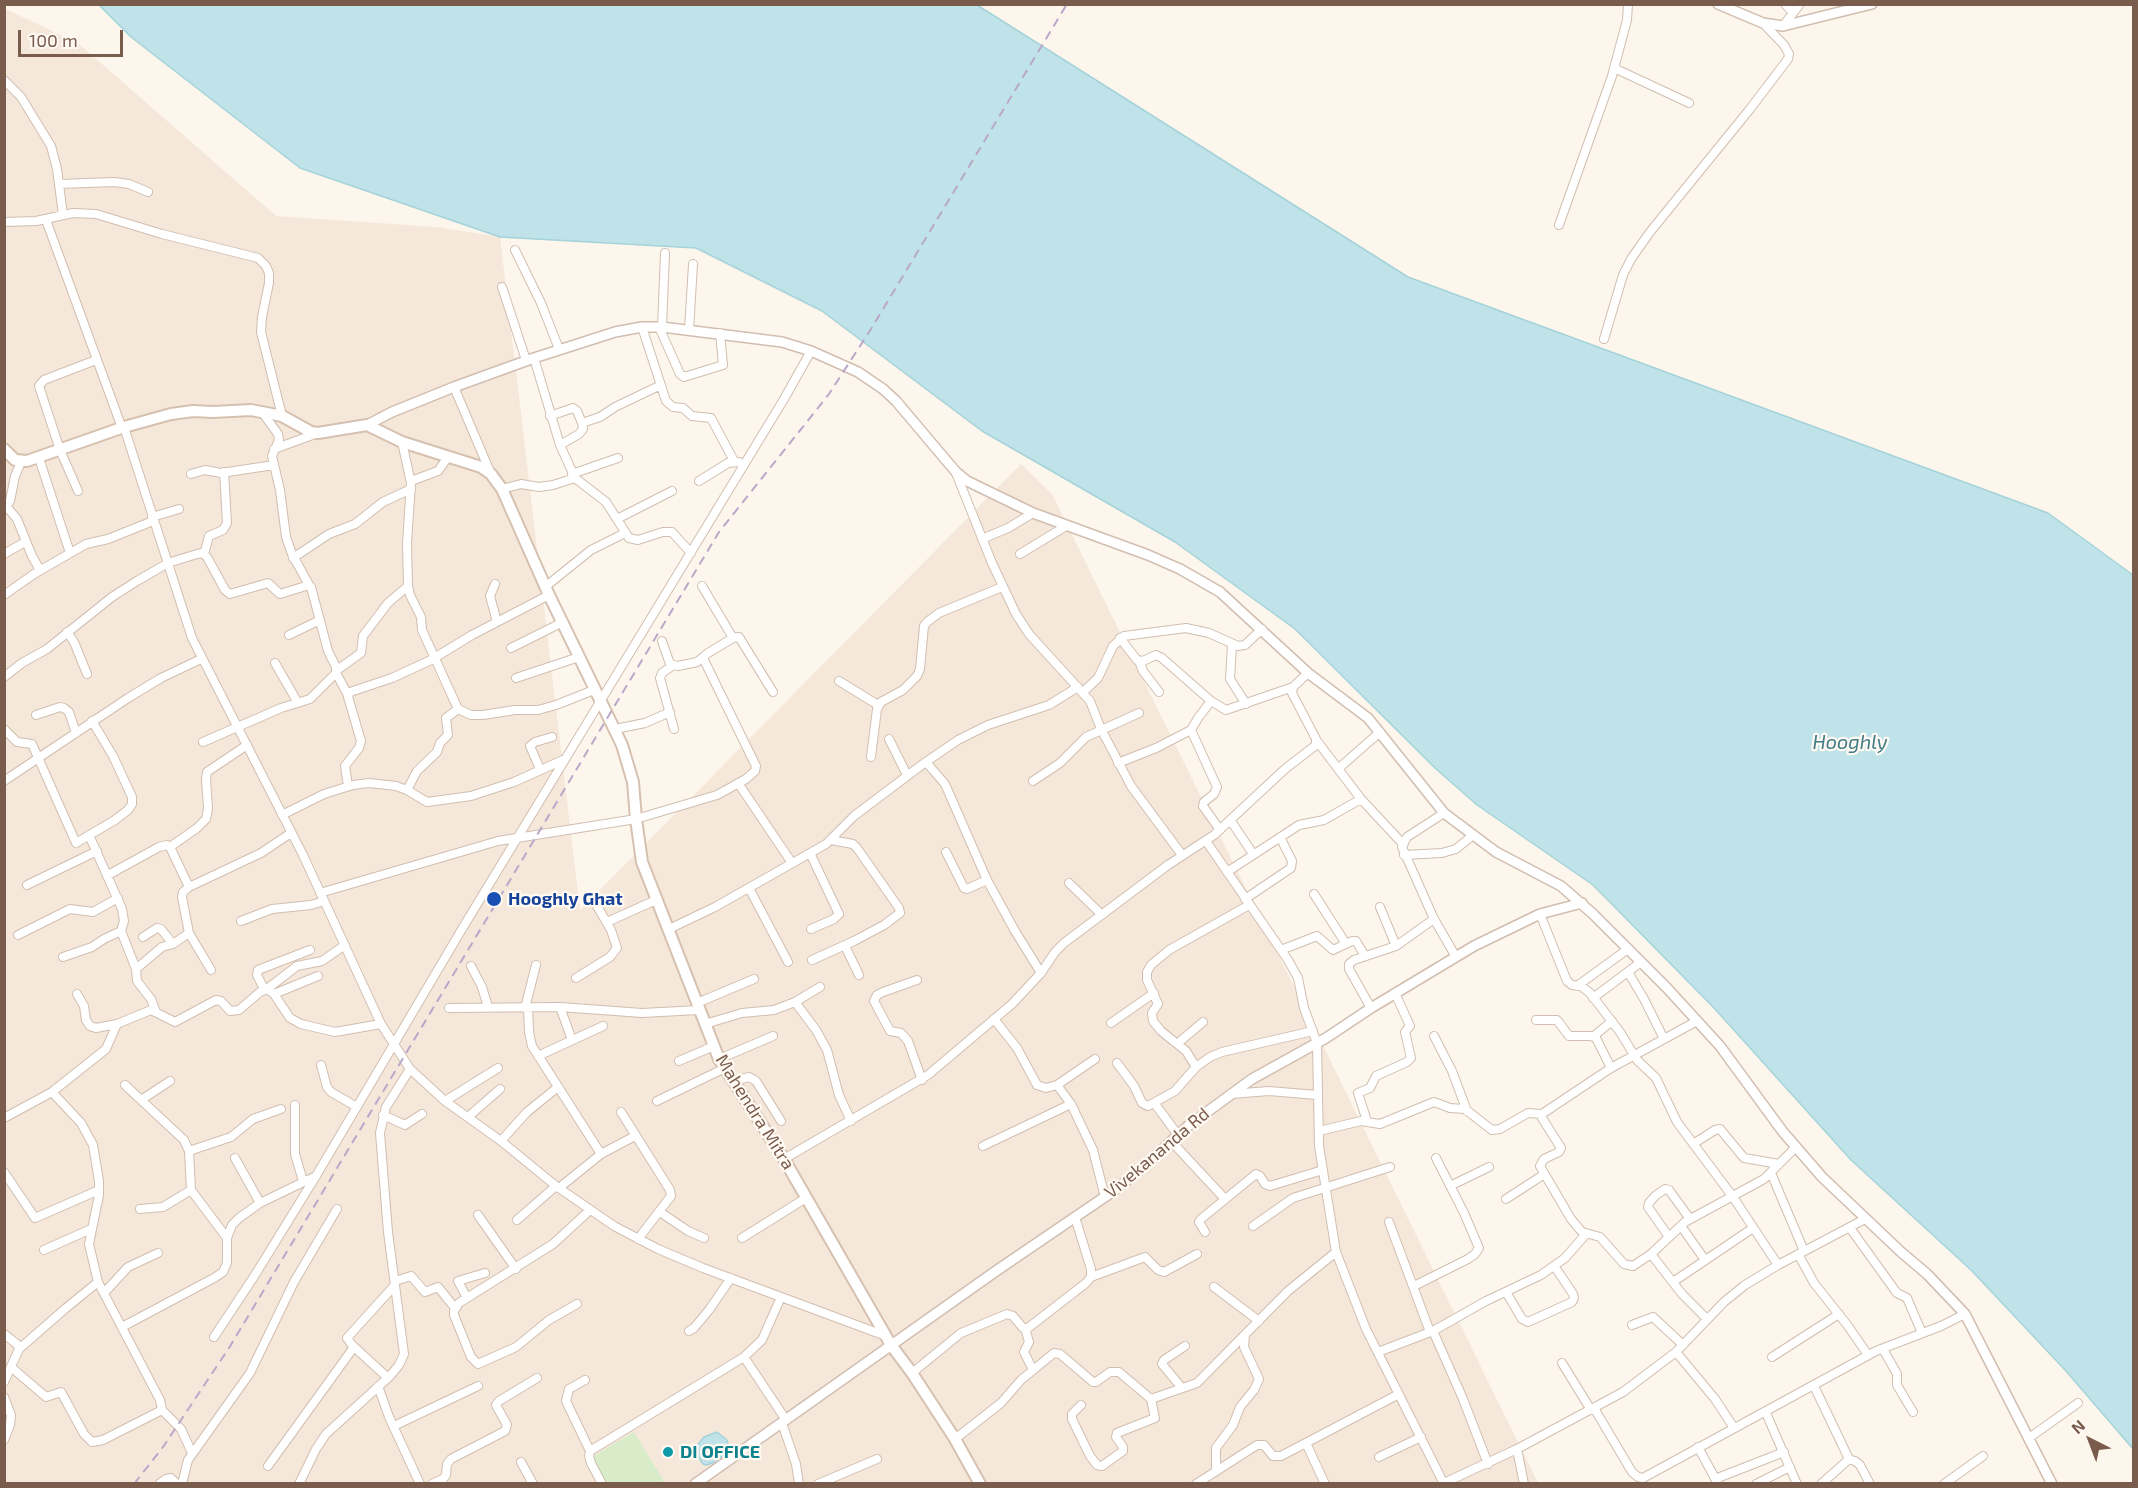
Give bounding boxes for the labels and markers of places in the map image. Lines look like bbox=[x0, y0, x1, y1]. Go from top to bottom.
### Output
place label: Hooghly Ghat bbox=[508, 888, 623, 910]
marker: Hooghly Ghat bbox=[485, 890, 503, 908]
place label: DI OFFICE bbox=[680, 1441, 760, 1463]
marker: DI OFFICE bbox=[661, 1445, 675, 1459]

